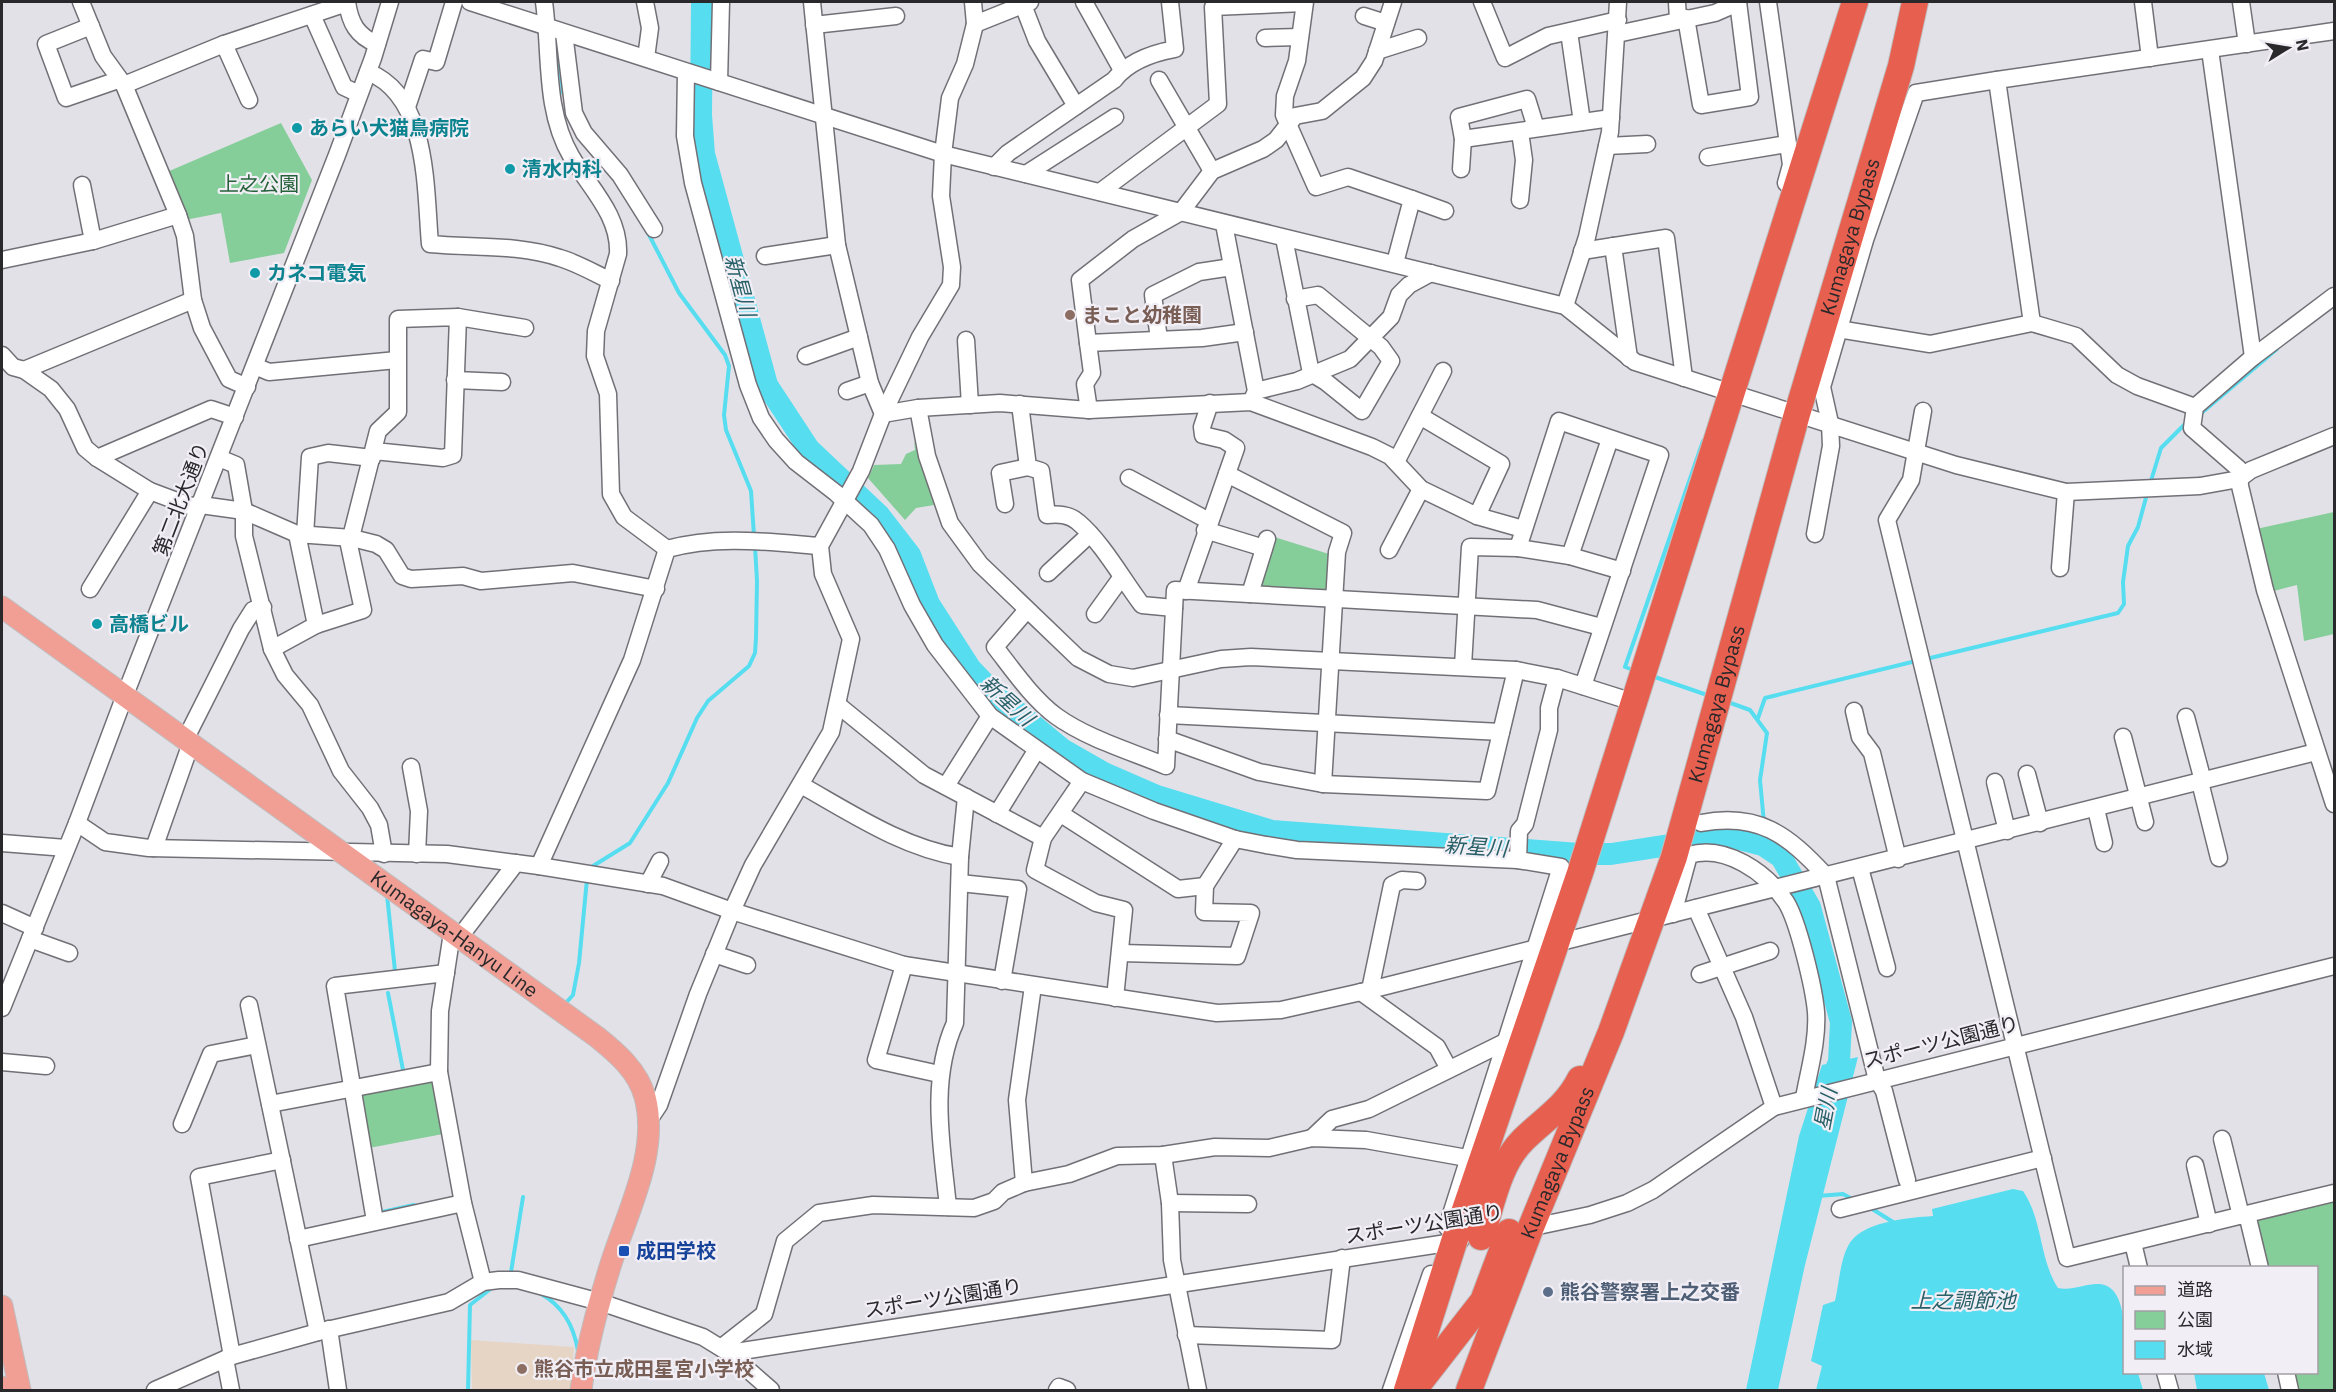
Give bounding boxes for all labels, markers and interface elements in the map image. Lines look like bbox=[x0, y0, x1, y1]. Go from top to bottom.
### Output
north arrow bbox=[2258, 18, 2318, 78]
text: N bbox=[2292, 38, 2314, 53]
place label: あらい犬猫鳥病院 bbox=[309, 114, 469, 141]
marker: あらい犬猫鳥病院 bbox=[290, 121, 304, 135]
place label: 清水内科 bbox=[522, 155, 602, 182]
street label: Kumagaya Bypass bbox=[1813, 155, 1886, 318]
marker: 清水内科 bbox=[503, 162, 517, 176]
park label: 上之公園 bbox=[219, 170, 299, 197]
water label: 新星川 bbox=[719, 252, 763, 322]
place label: カネコ電気 bbox=[267, 259, 367, 286]
marker: カネコ電気 bbox=[248, 266, 262, 280]
place label: まこと幼稚園 bbox=[1082, 301, 1202, 328]
marker: まこと幼稚園 bbox=[1063, 308, 1077, 322]
street label: 第二北大通り bbox=[146, 438, 215, 560]
place label: 高橋ビル bbox=[109, 610, 189, 637]
marker: 高橋ビル bbox=[90, 617, 104, 631]
street label: Kumagaya Bypass bbox=[1681, 622, 1751, 786]
water label: 新星川 bbox=[975, 669, 1042, 733]
water label: 新星川 bbox=[1444, 830, 1510, 862]
street label: Kumagaya-Hanyu Line bbox=[365, 864, 544, 1003]
street label: スポーツ公園通り bbox=[1860, 1009, 2022, 1074]
street label: Kumagaya Bypass bbox=[1514, 1082, 1600, 1243]
water label: 星川 bbox=[1807, 1084, 1843, 1132]
street label: スポーツ公園通り bbox=[1343, 1198, 1505, 1249]
place label: 成田学校 bbox=[636, 1237, 716, 1264]
marker: 成田学校 bbox=[617, 1244, 631, 1258]
legend bbox=[2123, 1266, 2318, 1374]
street label: スポーツ公園通り bbox=[862, 1272, 1024, 1323]
place label: 熊谷警察署上之交番 bbox=[1560, 1278, 1740, 1305]
text: 道路 bbox=[2177, 1278, 2213, 1301]
marker: 熊谷警察署上之交番 bbox=[1541, 1285, 1555, 1299]
water label: 上之調節池 bbox=[1911, 1286, 2017, 1314]
text: 公園 bbox=[2177, 1308, 2213, 1331]
text: 水域 bbox=[2177, 1338, 2213, 1361]
place label: 熊谷市立成田星宮小学校 bbox=[534, 1355, 754, 1382]
marker: 熊谷市立成田星宮小学校 bbox=[515, 1362, 529, 1376]

